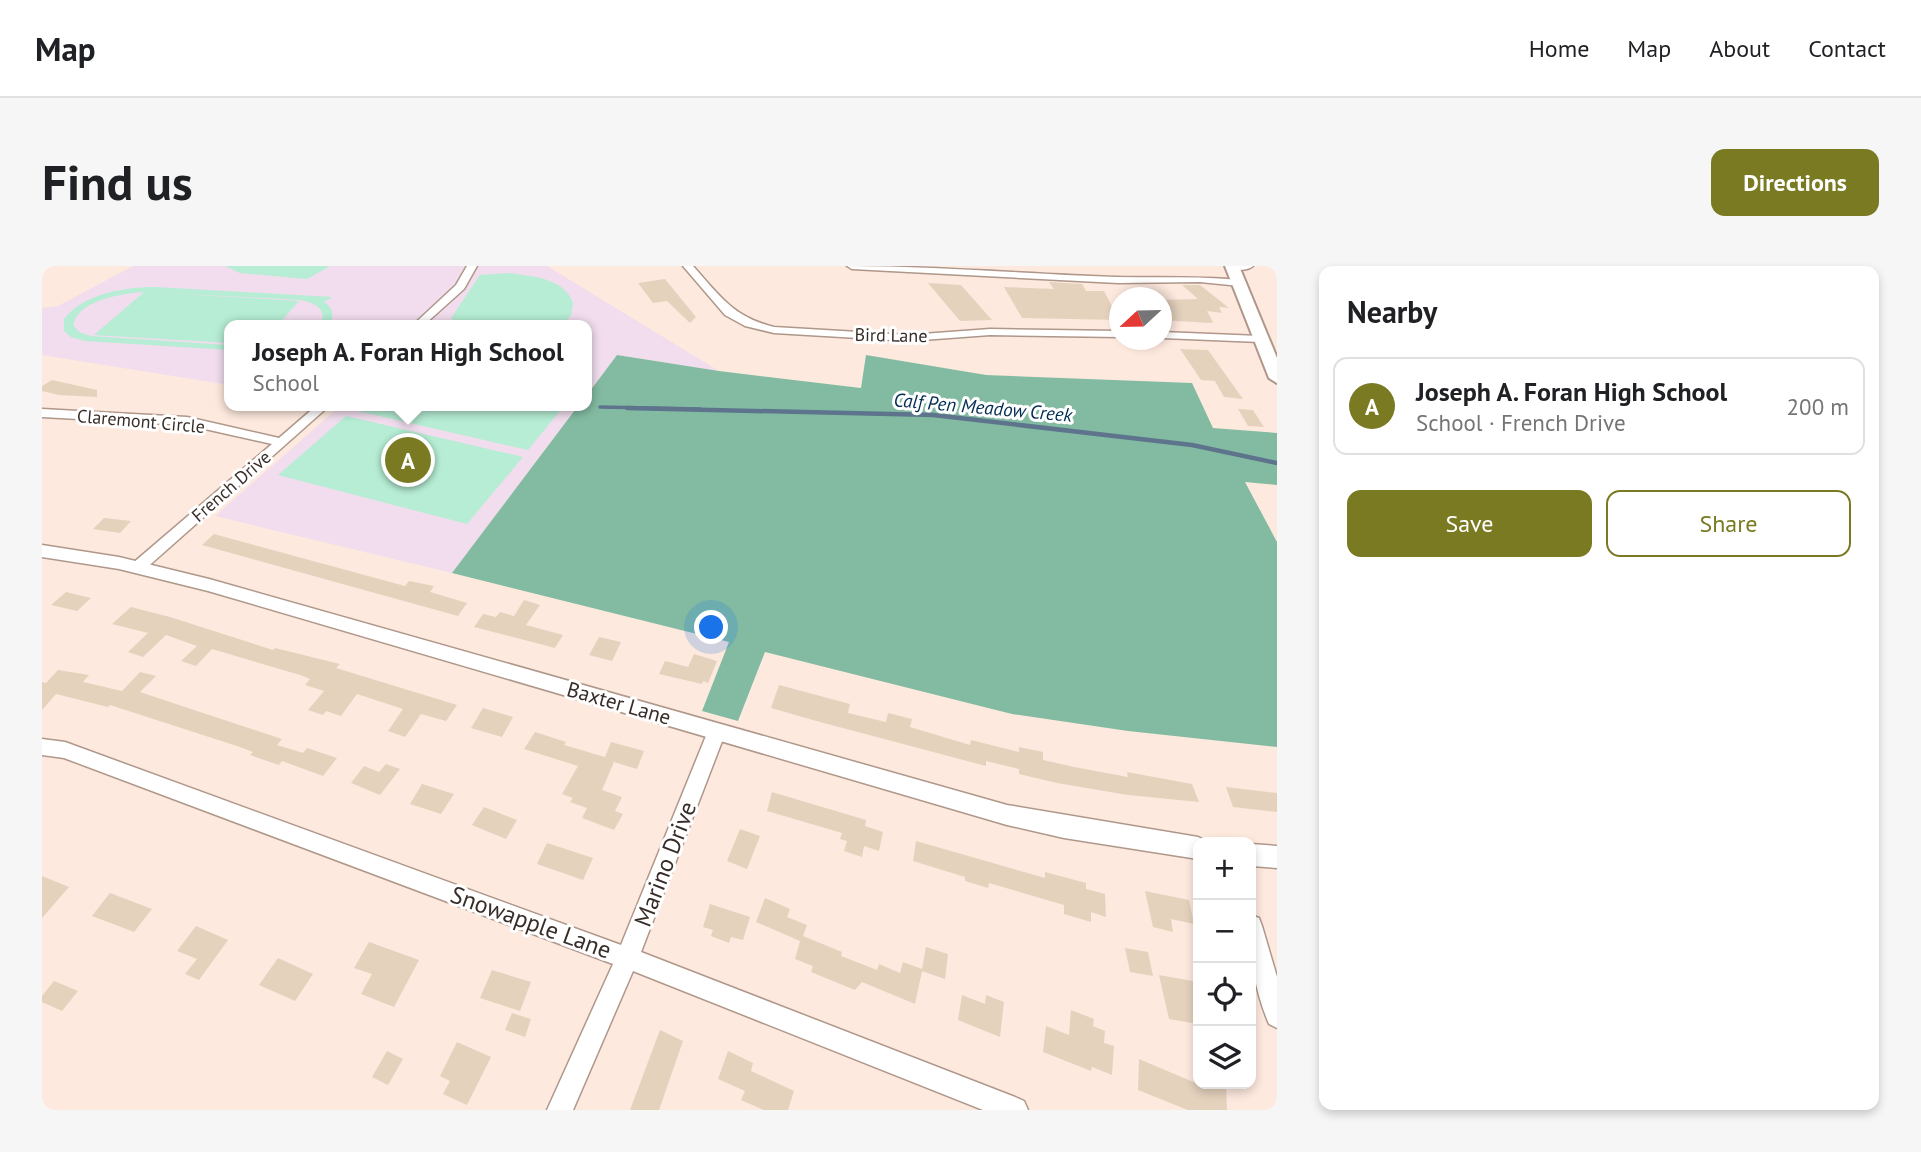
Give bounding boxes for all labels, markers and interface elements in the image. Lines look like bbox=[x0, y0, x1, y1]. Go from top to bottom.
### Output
text: Map bbox=[35, 27, 96, 70]
text: Home bbox=[1529, 33, 1589, 64]
text: Map bbox=[1627, 33, 1671, 64]
text: About bbox=[1709, 33, 1770, 64]
text: Contact bbox=[1808, 33, 1886, 64]
button: Directions bbox=[1711, 149, 1879, 216]
text: Find us bbox=[42, 150, 193, 214]
north arrow bbox=[1109, 287, 1172, 350]
text: Nearby bbox=[1347, 292, 1437, 331]
popup bbox=[224, 320, 592, 411]
street label: Bird Lane bbox=[854, 323, 928, 347]
text: Joseph A. Foran High School bbox=[252, 335, 564, 368]
text: School bbox=[252, 368, 319, 397]
text: Joseph A. Foran High School bbox=[1416, 375, 1727, 408]
water label: Calf Pen Meadow Creek bbox=[893, 387, 1075, 427]
text: A bbox=[1365, 392, 1379, 421]
text: 200 m bbox=[1787, 392, 1849, 421]
street label: Claremont Circle bbox=[76, 404, 206, 438]
text: School · French Drive bbox=[1416, 408, 1626, 437]
pin: A bbox=[385, 434, 431, 486]
street label: French Drive bbox=[187, 445, 275, 527]
button: Save bbox=[1347, 490, 1592, 557]
button: Share bbox=[1606, 490, 1851, 557]
your location bbox=[694, 610, 728, 644]
street label: Baxter Lane bbox=[564, 675, 674, 731]
street label: Marino Drive bbox=[627, 797, 703, 931]
map controls bbox=[1193, 837, 1256, 1089]
button: + bbox=[1193, 837, 1256, 900]
street label: Snowapple Lane bbox=[446, 879, 616, 965]
button: − bbox=[1193, 900, 1256, 963]
button: locate bbox=[1193, 963, 1256, 1026]
button: layers bbox=[1193, 1026, 1256, 1089]

